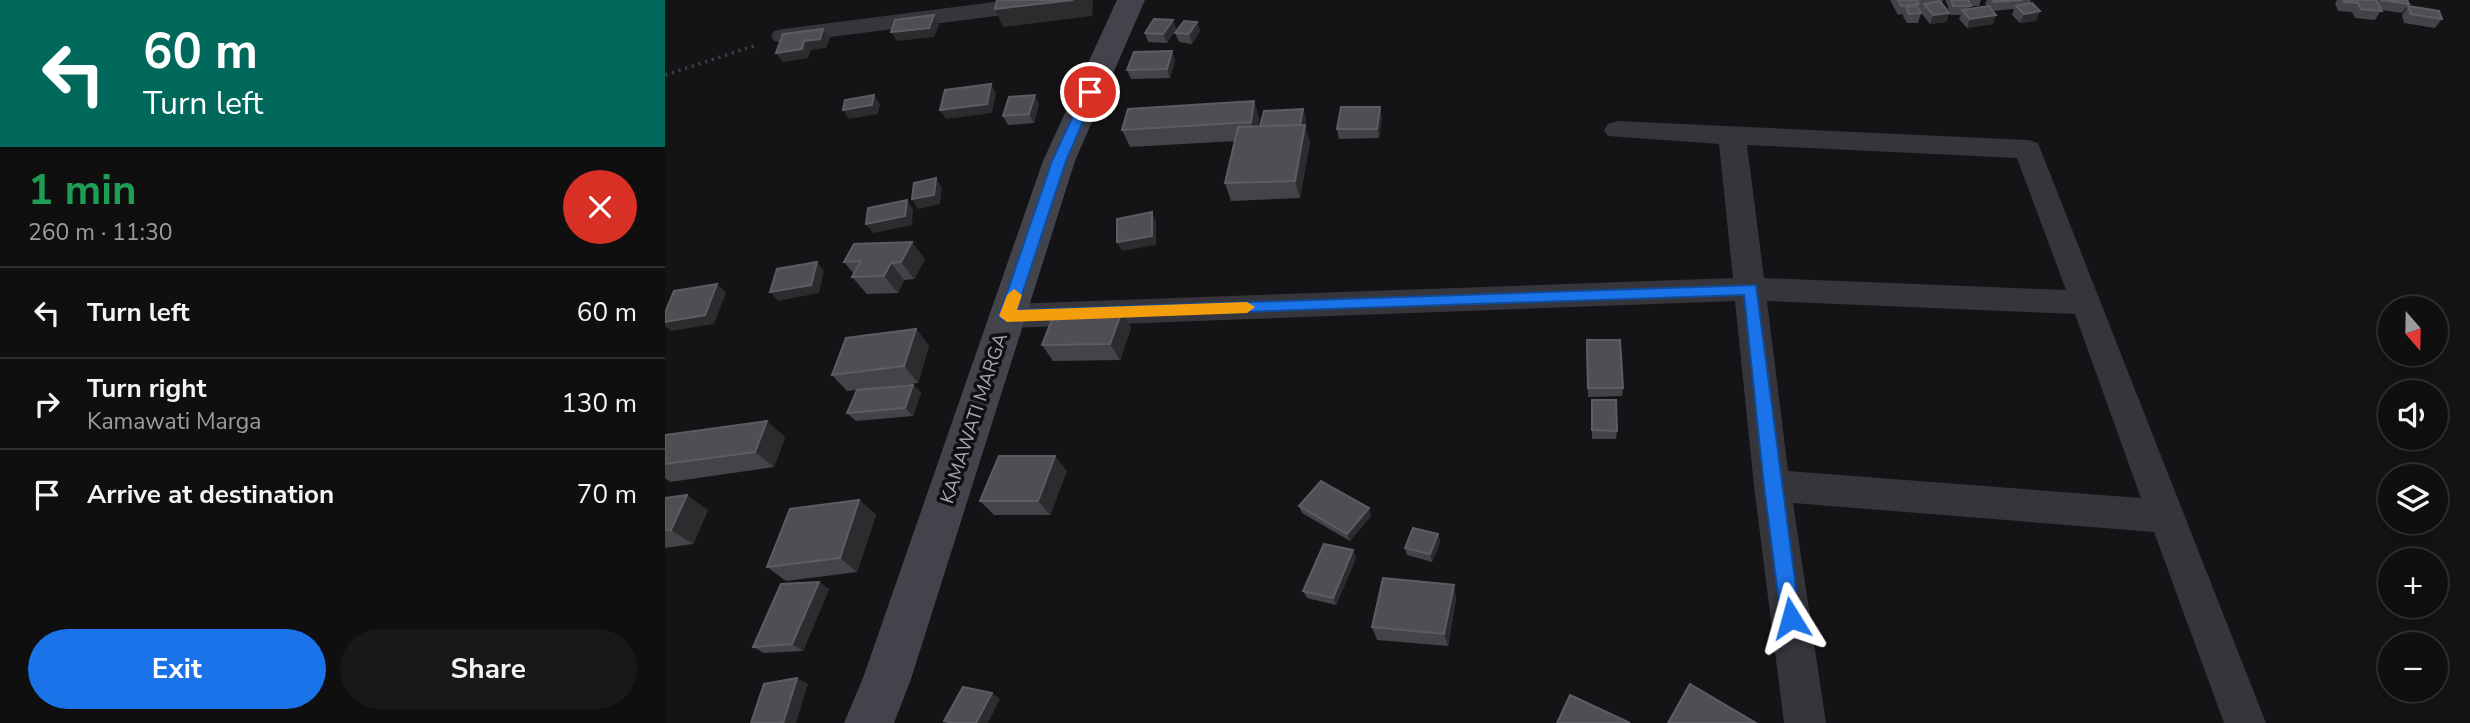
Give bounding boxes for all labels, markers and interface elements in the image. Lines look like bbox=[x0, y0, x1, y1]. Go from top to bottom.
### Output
text: 60 m bbox=[143, 18, 258, 85]
icon: left bbox=[28, 28, 119, 119]
pin bbox=[1060, 62, 1120, 122]
icon: arrive bbox=[1071, 73, 1109, 111]
text: Turn left bbox=[143, 82, 263, 125]
text: 1 min bbox=[28, 162, 137, 219]
button: close bbox=[563, 170, 637, 244]
text: 260 m · 11:30 bbox=[28, 217, 173, 248]
icon: left bbox=[28, 294, 66, 332]
text: Turn left bbox=[87, 295, 190, 330]
text: 60 m bbox=[577, 295, 637, 330]
north arrow bbox=[2378, 296, 2448, 366]
map controls bbox=[2378, 296, 2448, 702]
street label: KAMAWATI MARGA bbox=[934, 329, 1014, 507]
text: Turn right bbox=[87, 371, 206, 406]
button: sound bbox=[2378, 380, 2448, 450]
icon: right bbox=[28, 385, 66, 423]
text: 130 m bbox=[561, 386, 637, 421]
text: Kamawati Marga bbox=[87, 406, 262, 437]
button: layers bbox=[2378, 464, 2448, 534]
icon: arrive bbox=[28, 476, 66, 514]
text: Arrive at destination bbox=[87, 477, 334, 512]
text: 70 m bbox=[577, 477, 637, 512]
button: + bbox=[2378, 548, 2448, 618]
position arrow bbox=[1754, 581, 1828, 655]
button: Exit bbox=[28, 629, 326, 709]
button: Share bbox=[340, 629, 637, 709]
button: − bbox=[2378, 632, 2448, 702]

